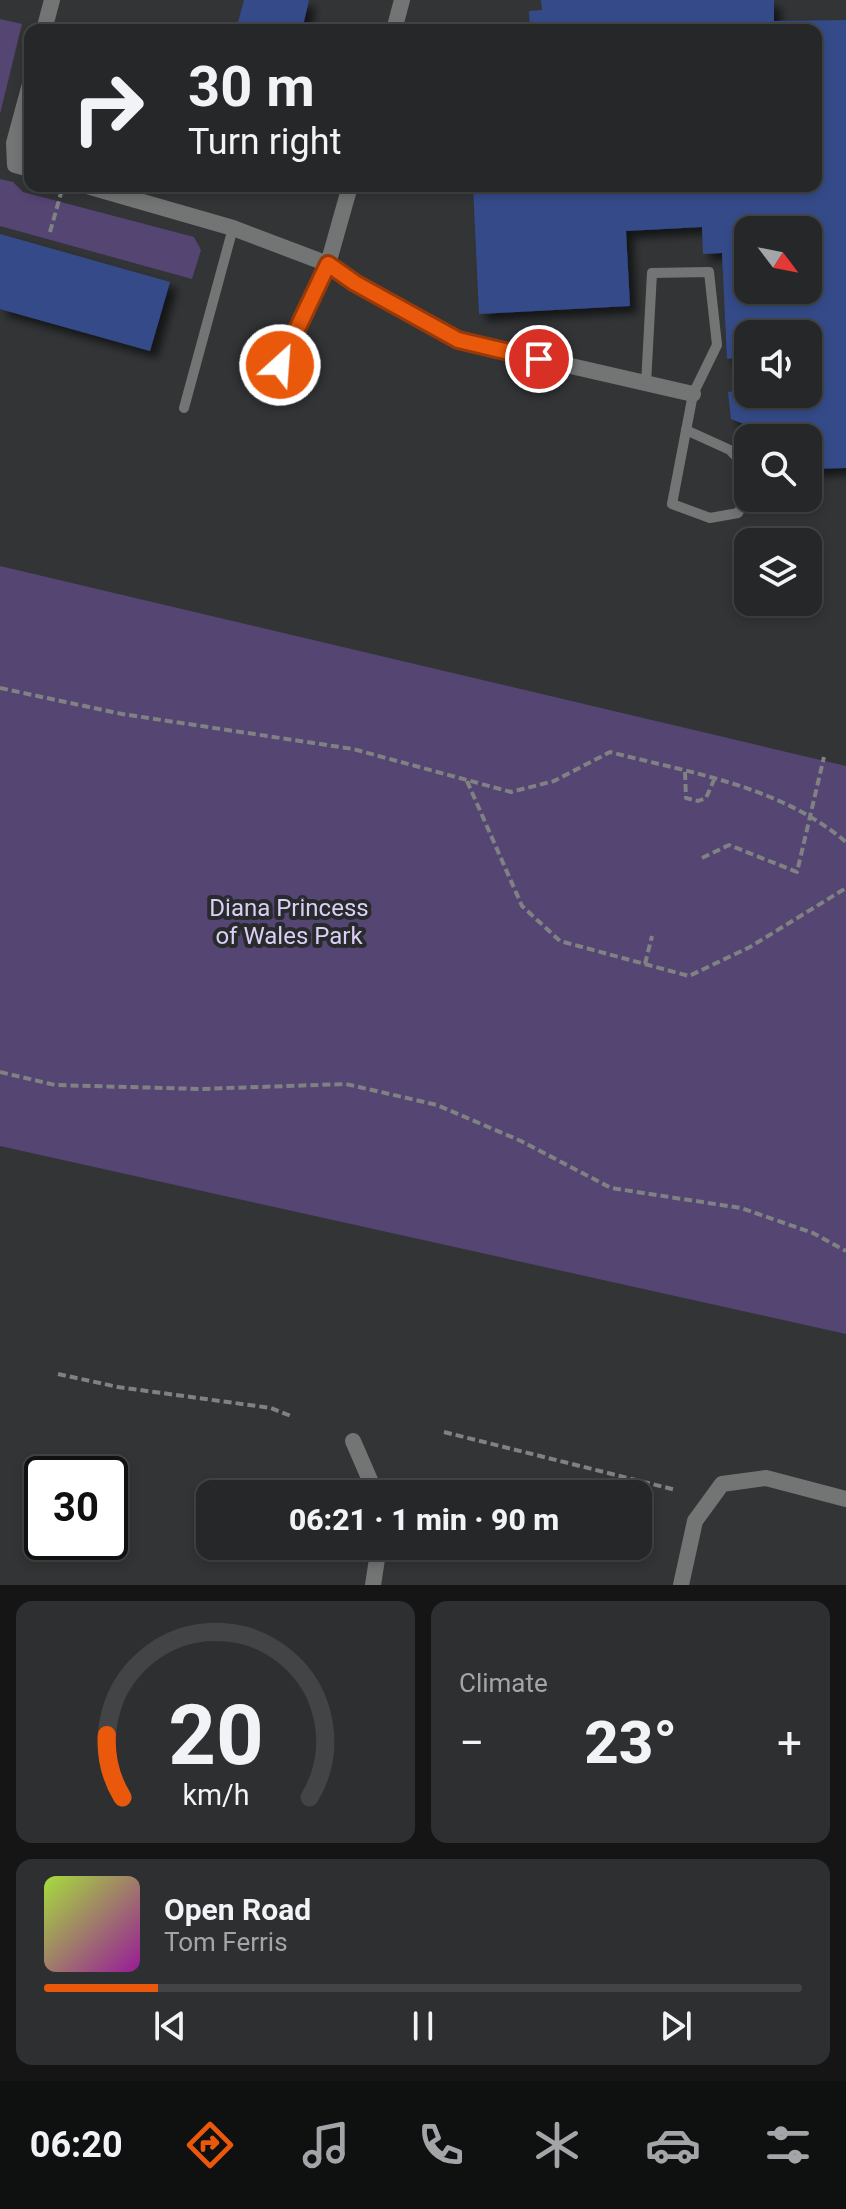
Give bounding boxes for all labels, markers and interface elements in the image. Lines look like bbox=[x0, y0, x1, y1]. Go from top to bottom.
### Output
text: 30 m bbox=[188, 54, 315, 120]
icon: right bbox=[56, 56, 160, 160]
text: Turn right bbox=[188, 121, 341, 163]
north arrow bbox=[734, 216, 822, 304]
map controls bbox=[734, 216, 822, 616]
button: sound bbox=[734, 320, 822, 408]
position arrow bbox=[238, 323, 322, 407]
pin bbox=[505, 325, 573, 393]
icon: arrive bbox=[517, 337, 561, 381]
button: search bbox=[734, 424, 822, 512]
button: layers bbox=[734, 528, 822, 616]
park label: Diana Princess of Wales Park bbox=[209, 894, 369, 950]
speed limit sign: 30 bbox=[24, 1456, 128, 1560]
text: 06:21 · 1 min · 90 m bbox=[289, 1502, 559, 1537]
text: Climate bbox=[459, 1668, 548, 1698]
text: 20 bbox=[168, 1687, 263, 1784]
text: 23° bbox=[584, 1707, 677, 1778]
text: − bbox=[459, 1717, 484, 1769]
text: + bbox=[777, 1717, 802, 1769]
text: km/h bbox=[182, 1778, 249, 1812]
text: Open Road bbox=[164, 1892, 311, 1927]
text: Tom Ferris bbox=[164, 1927, 288, 1957]
icon: previous bbox=[148, 2004, 192, 2048]
icon: pause bbox=[401, 2004, 445, 2048]
icon: next bbox=[654, 2004, 698, 2048]
icon: directions bbox=[182, 2117, 238, 2173]
icon: music bbox=[298, 2117, 354, 2173]
icon: phone bbox=[413, 2117, 469, 2173]
icon: climate bbox=[529, 2117, 585, 2173]
icon: car bbox=[645, 2117, 701, 2173]
icon: filters bbox=[760, 2117, 816, 2173]
text: 06:20 bbox=[30, 2124, 123, 2166]

